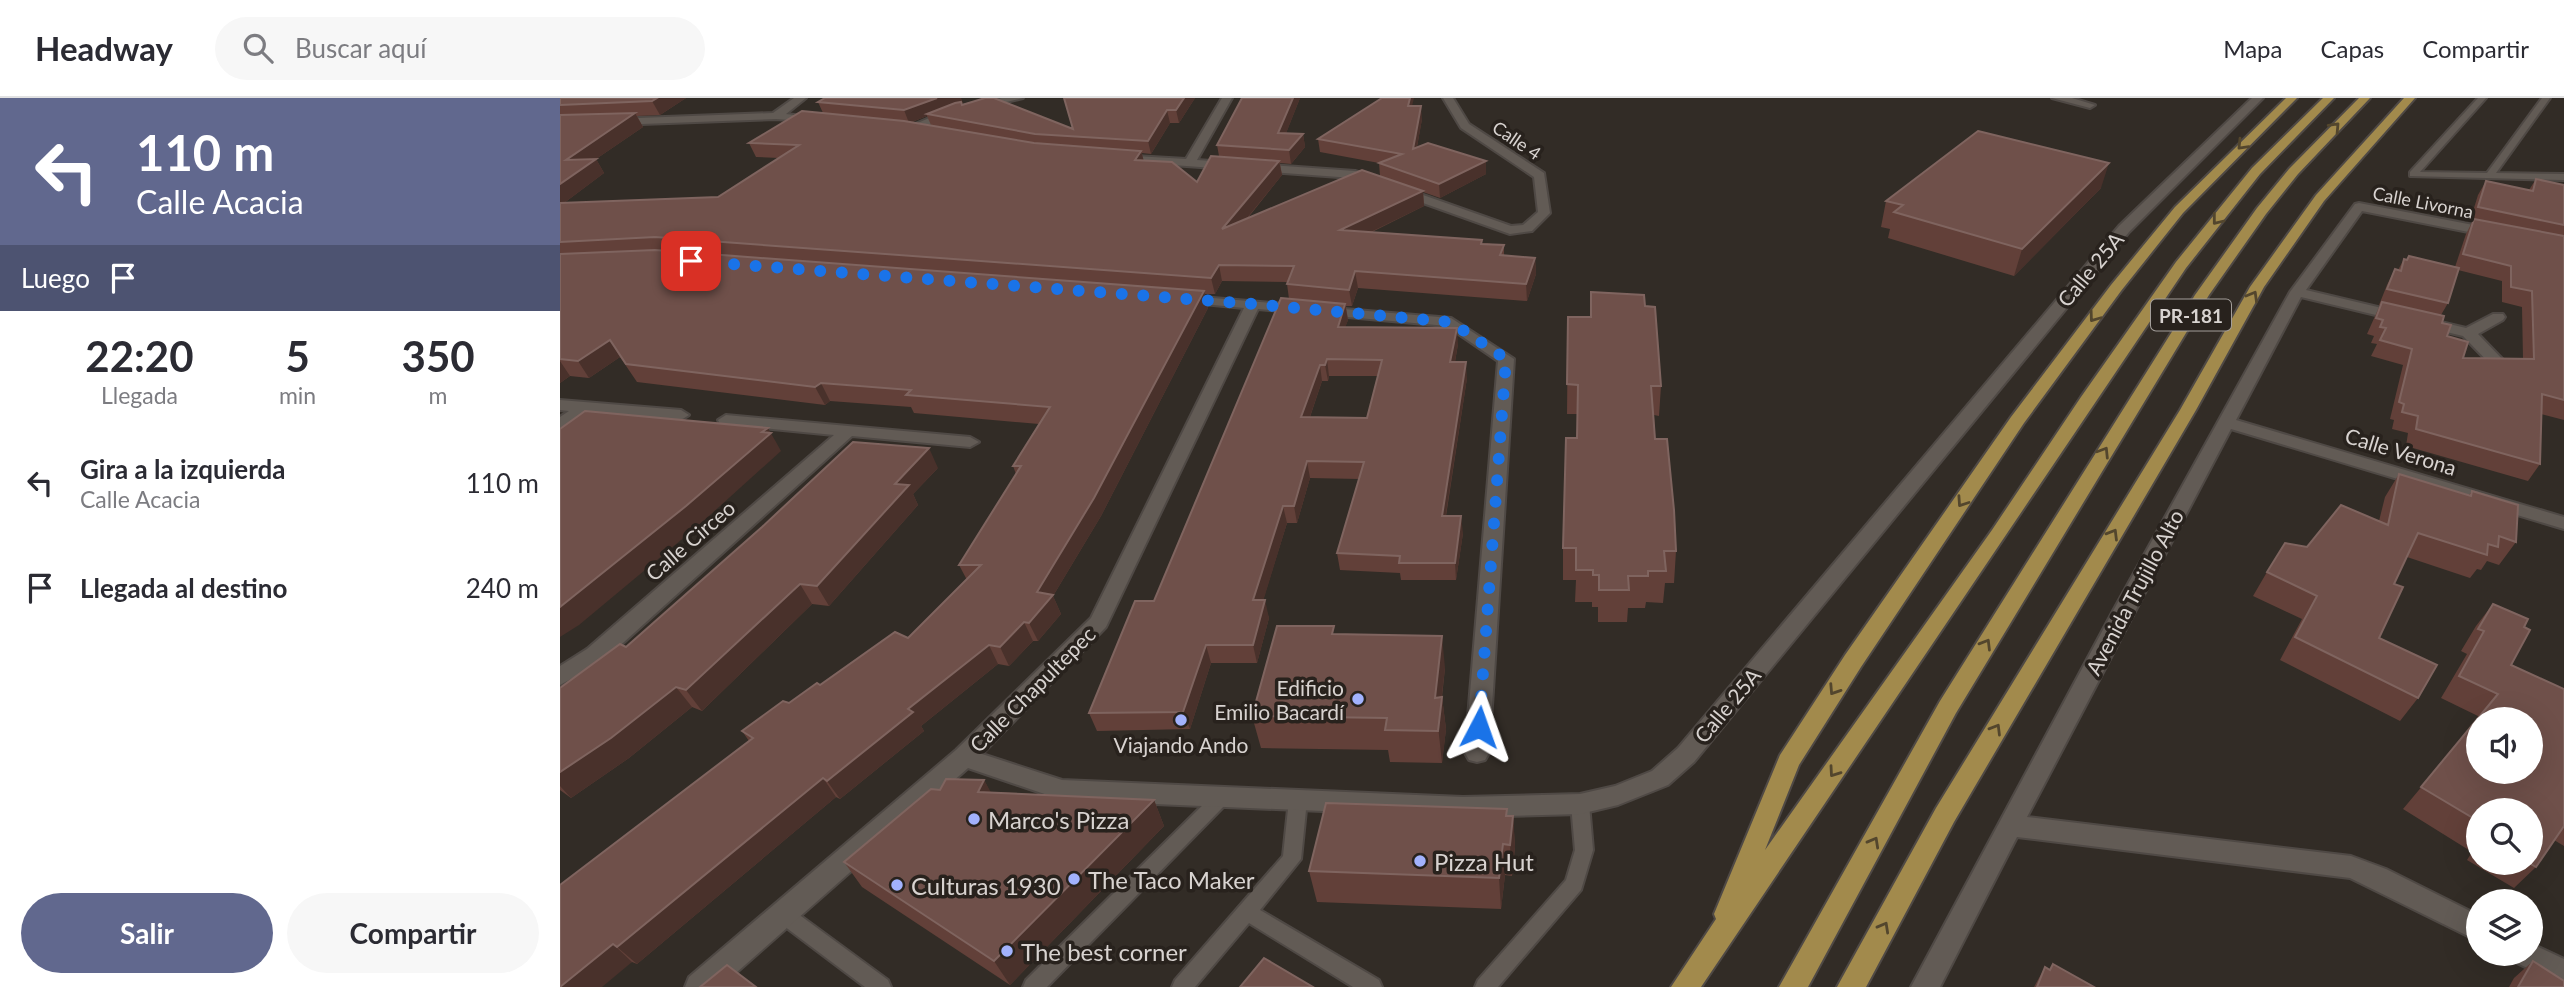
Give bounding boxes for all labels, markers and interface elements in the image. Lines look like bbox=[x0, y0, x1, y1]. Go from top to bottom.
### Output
search box bbox=[215, 17, 705, 80]
text: Headway bbox=[35, 28, 173, 68]
icon: search bbox=[239, 29, 277, 67]
text: Buscar aquí bbox=[295, 32, 426, 64]
text: Mapa bbox=[2223, 34, 2282, 63]
text: Capas bbox=[2320, 34, 2384, 63]
text: Compartir bbox=[2422, 34, 2529, 63]
street label: Calle 4 bbox=[1488, 116, 1546, 164]
text: 110 m bbox=[136, 123, 274, 181]
one-way arrow bbox=[2326, 123, 2339, 136]
icon: left bbox=[21, 126, 112, 217]
one-way arrow bbox=[2238, 137, 2251, 150]
street label: Calle Livorna bbox=[2371, 181, 2475, 223]
text: Calle Acacia bbox=[136, 182, 304, 221]
one-way arrow bbox=[2212, 212, 2225, 224]
street label: Calle 25A bbox=[2052, 226, 2129, 311]
pin bbox=[661, 231, 721, 291]
icon: arrive bbox=[672, 242, 710, 280]
icon: arrive bbox=[104, 259, 142, 297]
text: Luego bbox=[21, 262, 90, 294]
one-way arrow bbox=[2244, 290, 2257, 303]
road number: PR-181 bbox=[2151, 300, 2231, 330]
one-way arrow bbox=[2090, 309, 2102, 322]
text: 22:20 bbox=[85, 331, 194, 381]
text: 5 bbox=[285, 331, 310, 381]
text: 350 bbox=[402, 331, 475, 381]
text: Llegada bbox=[101, 381, 178, 409]
text: min bbox=[279, 381, 316, 409]
text: m bbox=[429, 381, 448, 409]
street label: Calle Verona bbox=[2342, 422, 2460, 480]
one-way arrow bbox=[2096, 447, 2109, 460]
text: Gira a la izquierda bbox=[80, 453, 286, 485]
icon: left bbox=[21, 464, 59, 502]
text: 110 m bbox=[466, 467, 539, 499]
text: Calle Acacia bbox=[80, 485, 201, 513]
street label: Calle Circeo bbox=[640, 494, 740, 586]
one-way arrow bbox=[1958, 494, 1970, 507]
street label: Avenida Trujillo Alto bbox=[2080, 505, 2188, 679]
one-way arrow bbox=[2105, 529, 2118, 542]
icon: arrive bbox=[21, 569, 59, 607]
text: Llegada al destino bbox=[80, 572, 287, 604]
text: 240 m bbox=[466, 572, 539, 604]
street label: Calle Chapultepec bbox=[964, 621, 1100, 757]
one-way arrow bbox=[1978, 638, 1991, 651]
street label: Calle 25A bbox=[1689, 662, 1766, 747]
place label: Edificio Emilio Bacardí bbox=[1214, 675, 1345, 724]
one-way arrow bbox=[1829, 683, 1842, 696]
position arrow bbox=[1442, 690, 1516, 764]
marker: Edificio Emilio Bacardí bbox=[1350, 691, 1366, 707]
map controls bbox=[2466, 707, 2543, 966]
button: sound bbox=[2466, 707, 2543, 784]
marker: Viajando Ando bbox=[1173, 712, 1189, 728]
one-way arrow bbox=[1988, 724, 2001, 737]
place label: Viajando Ando bbox=[1114, 732, 1248, 757]
one-way arrow bbox=[1830, 764, 1842, 777]
button: search bbox=[2466, 798, 2543, 875]
place label: Marco's Pizza bbox=[988, 805, 1129, 834]
marker: Marco's Pizza bbox=[966, 811, 982, 827]
one-way arrow bbox=[1865, 836, 1879, 849]
place label: Pizza Hut bbox=[1434, 847, 1534, 876]
marker: Pizza Hut bbox=[1412, 853, 1428, 869]
place label: The Taco Maker bbox=[1088, 865, 1255, 894]
place label: Culturas 1930 bbox=[911, 871, 1061, 900]
marker: The Taco Maker bbox=[1066, 871, 1082, 887]
marker: Culturas 1930 bbox=[889, 877, 905, 893]
button: layers bbox=[2466, 889, 2543, 966]
button: Salir bbox=[21, 893, 273, 973]
button: Compartir bbox=[287, 893, 539, 973]
one-way arrow bbox=[1876, 922, 1889, 934]
place label: The best corner bbox=[1021, 937, 1187, 966]
marker: The best corner bbox=[999, 943, 1015, 959]

